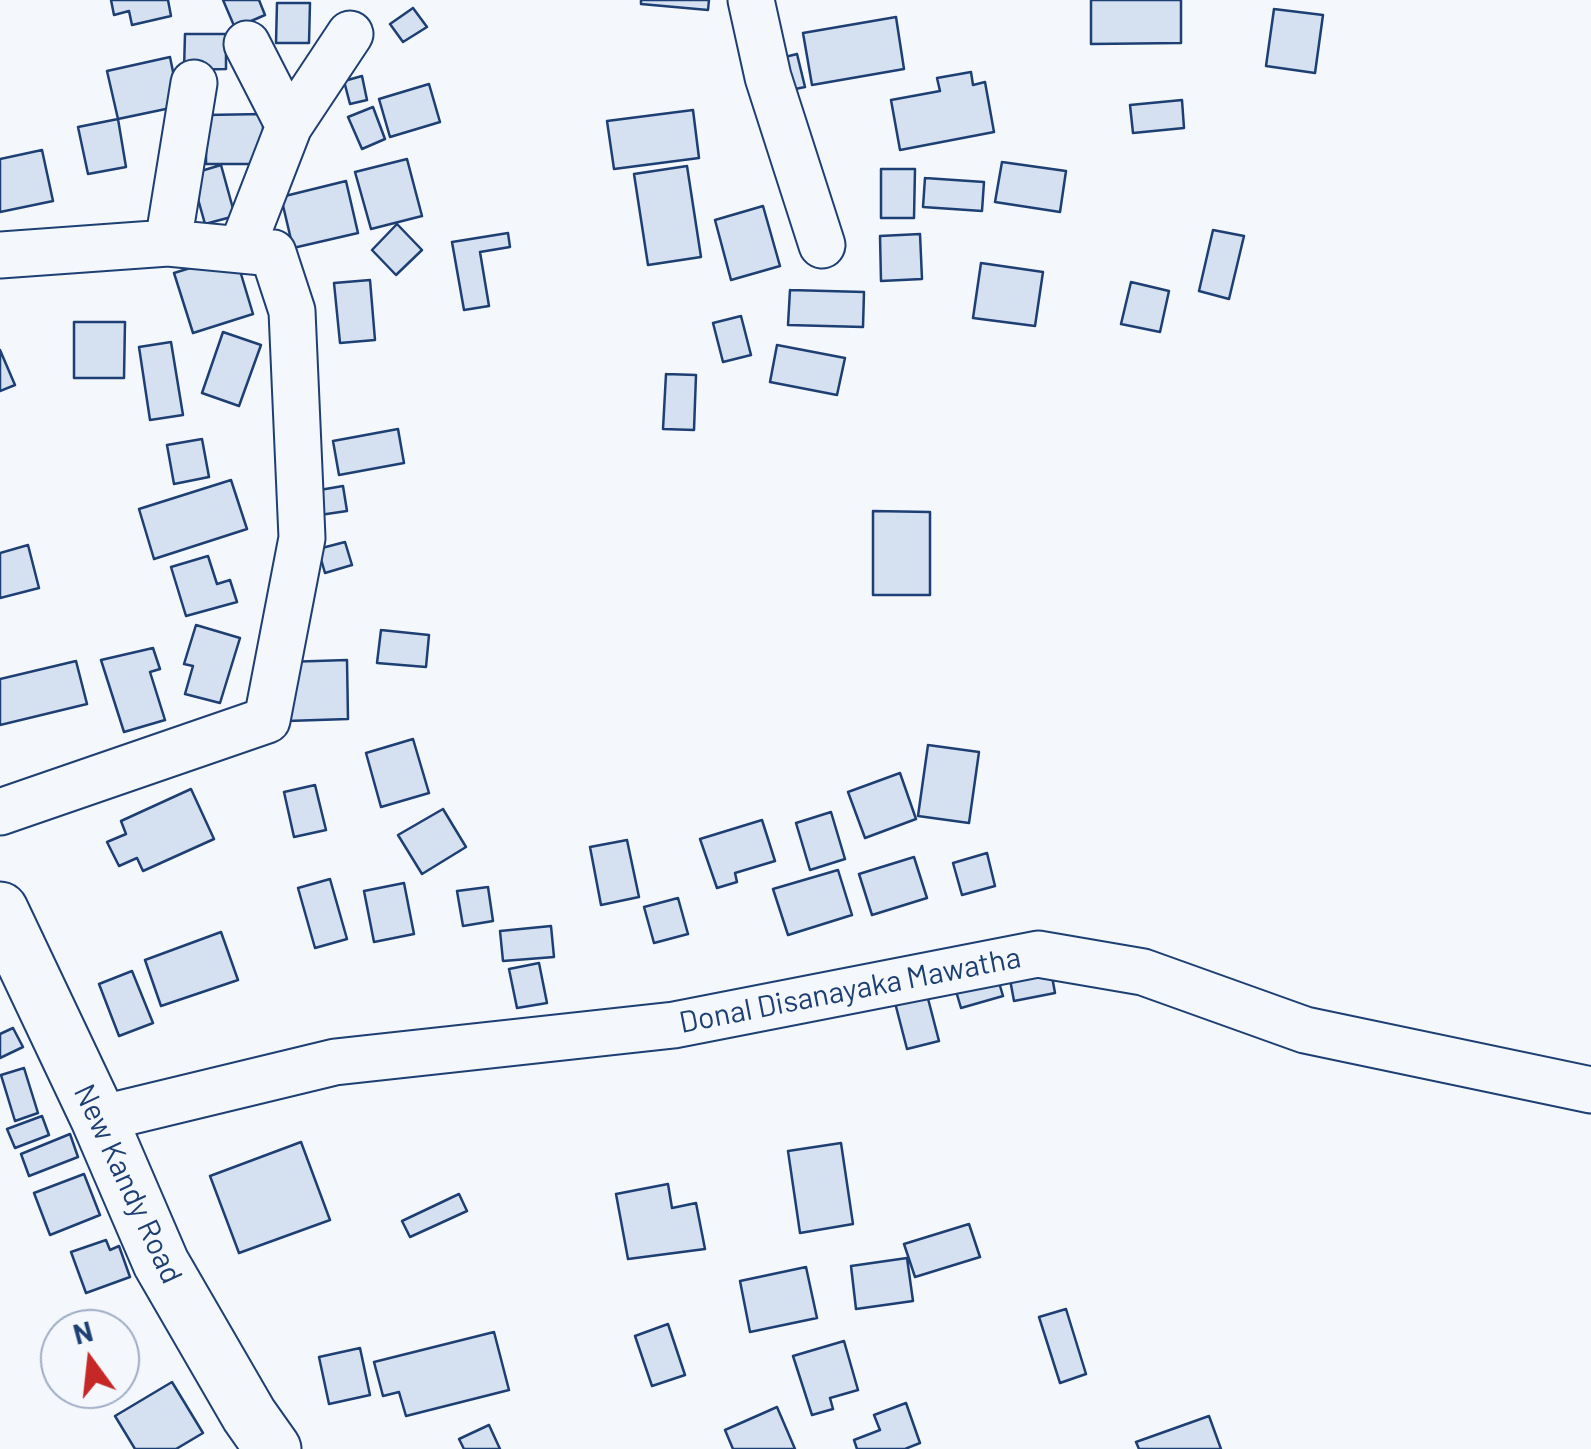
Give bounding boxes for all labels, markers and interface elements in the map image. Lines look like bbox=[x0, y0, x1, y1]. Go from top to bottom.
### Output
street label: Donal Disanayaka Mawatha bbox=[676, 939, 1024, 1041]
street label: New Kandy Road bbox=[66, 1079, 190, 1289]
north arrow bbox=[40, 1309, 140, 1409]
text: N bbox=[69, 1313, 96, 1351]

